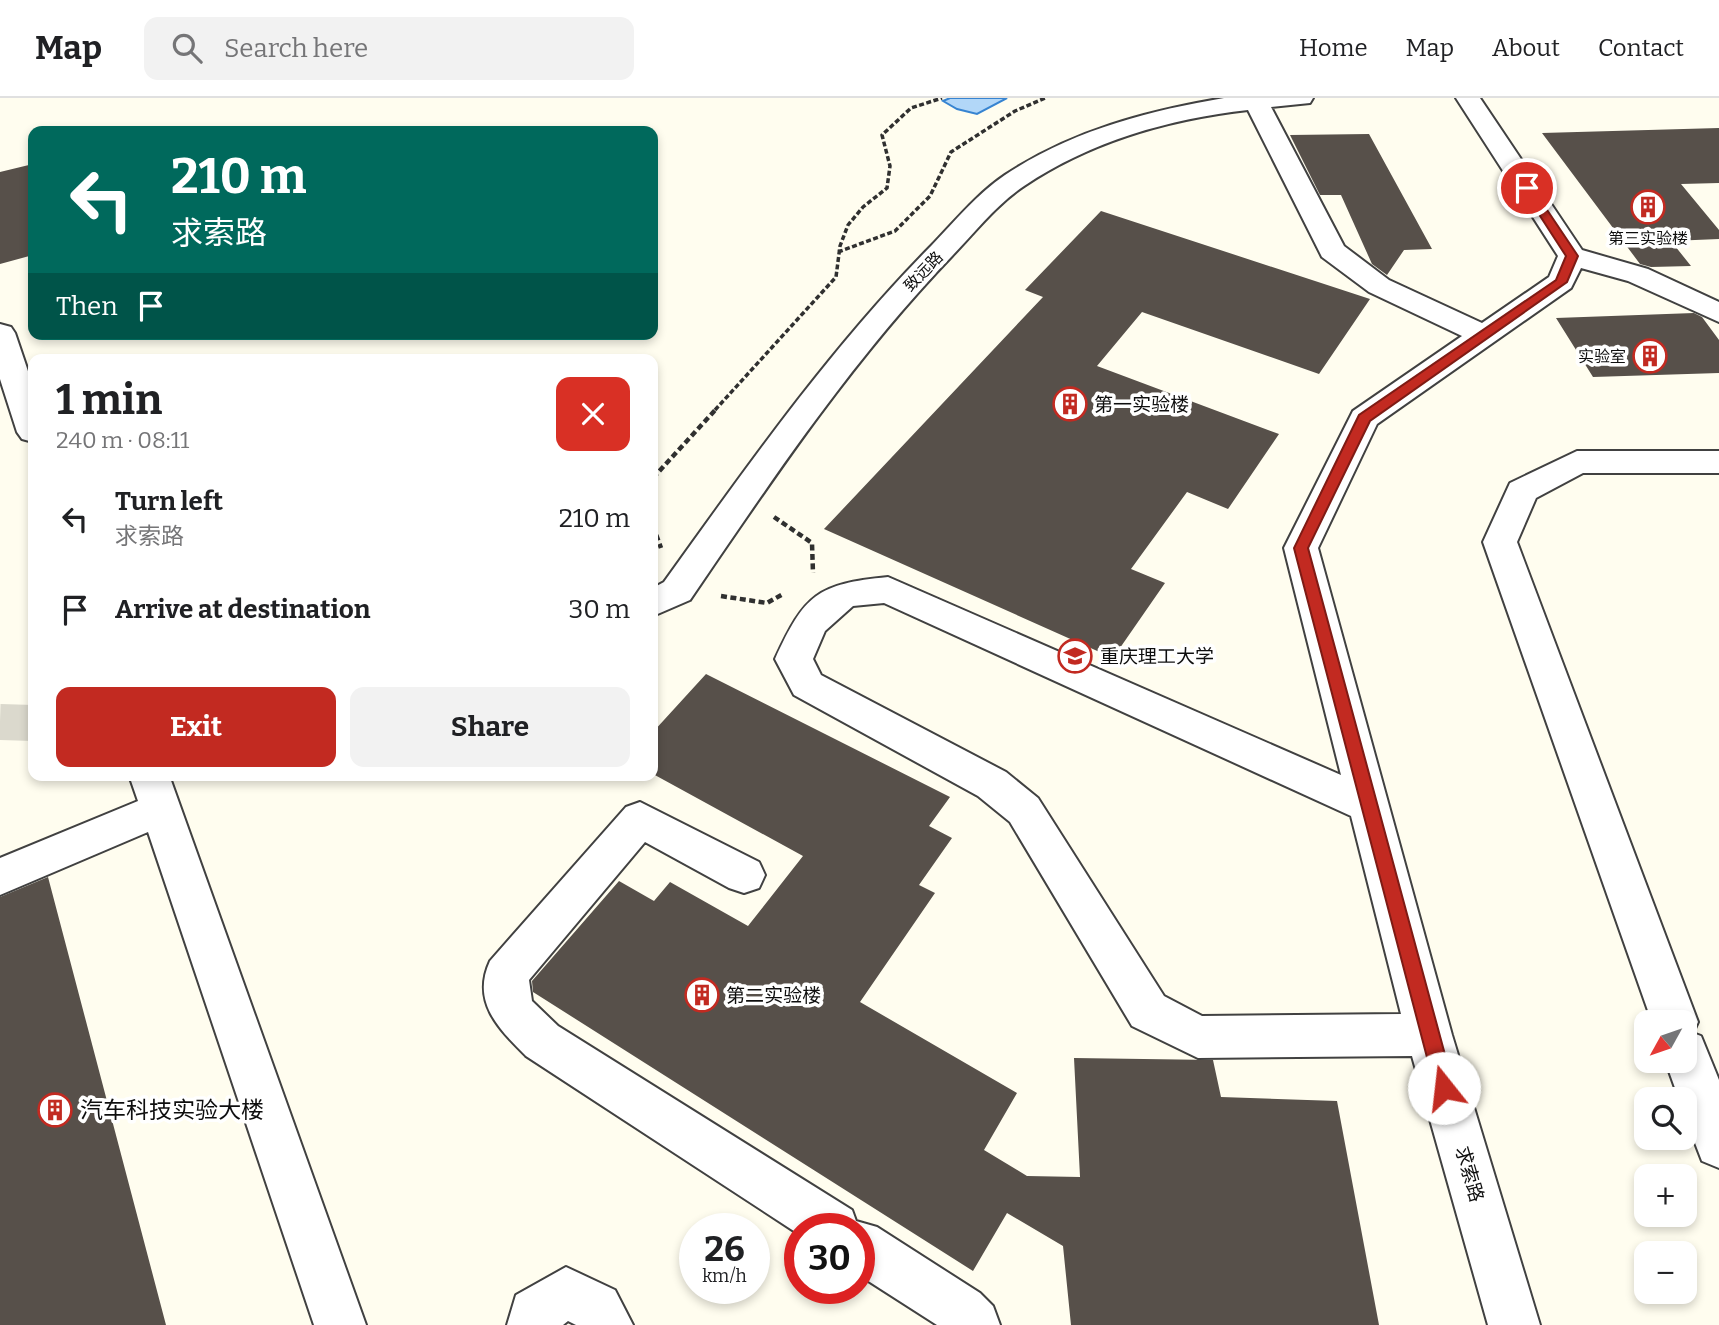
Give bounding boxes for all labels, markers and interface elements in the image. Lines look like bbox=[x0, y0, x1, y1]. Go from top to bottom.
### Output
search box bbox=[144, 17, 634, 80]
text: Map bbox=[35, 28, 102, 68]
icon: search bbox=[168, 29, 206, 67]
text: Search here bbox=[224, 33, 368, 64]
text: Home bbox=[1299, 34, 1368, 62]
text: Map bbox=[1406, 34, 1454, 62]
text: About bbox=[1492, 34, 1560, 62]
text: Contact bbox=[1598, 34, 1684, 62]
text: 210 m bbox=[171, 147, 306, 206]
icon: left bbox=[56, 154, 147, 245]
pin bbox=[1497, 158, 1557, 218]
icon: arrive bbox=[1508, 169, 1546, 207]
building icon: 第三实验楼 bbox=[1629, 188, 1667, 226]
text: 求索路 bbox=[171, 214, 267, 252]
place label: 第三实验楼 bbox=[1608, 229, 1688, 248]
street label: 致远路 bbox=[900, 247, 947, 295]
icon: arrive bbox=[132, 287, 170, 325]
text: Then bbox=[56, 291, 118, 322]
building icon: 实验室 bbox=[1631, 337, 1669, 375]
place label: 实验室 bbox=[1578, 347, 1626, 366]
text: 1 min bbox=[56, 375, 162, 425]
button: close bbox=[556, 377, 630, 451]
building icon: 第一实验楼 bbox=[1051, 385, 1089, 423]
place label: 第一实验楼 bbox=[1094, 393, 1189, 416]
text: 240 m · 08:11 bbox=[56, 426, 189, 454]
text: Turn left bbox=[115, 486, 223, 517]
icon: left bbox=[56, 500, 94, 538]
text: 210 m bbox=[559, 503, 630, 534]
text: 求索路 bbox=[115, 522, 184, 550]
icon: arrive bbox=[56, 591, 94, 629]
text: Arrive at destination bbox=[115, 594, 370, 625]
text: 30 m bbox=[569, 594, 630, 625]
school or university icon: 重庆理工大学 bbox=[1056, 637, 1094, 675]
place label: 重庆理工大学 bbox=[1100, 645, 1214, 668]
button: Exit bbox=[56, 687, 336, 767]
button: Share bbox=[350, 687, 630, 767]
building icon: 第二实验楼 bbox=[683, 976, 721, 1014]
place label: 第二实验楼 bbox=[726, 984, 821, 1007]
north arrow bbox=[1634, 1010, 1698, 1073]
map controls bbox=[1634, 1010, 1697, 1304]
position arrow bbox=[1407, 1051, 1481, 1125]
button: search bbox=[1634, 1087, 1697, 1150]
building icon: 汽车科技实验大楼 bbox=[36, 1091, 74, 1129]
place label: 汽车科技实验大楼 bbox=[80, 1096, 264, 1124]
street label: 求索路 bbox=[1451, 1144, 1488, 1205]
button: + bbox=[1634, 1164, 1697, 1227]
speed limit sign: 30 bbox=[784, 1213, 875, 1304]
text: 26 bbox=[704, 1228, 745, 1270]
button: − bbox=[1634, 1241, 1697, 1304]
text: km/h bbox=[702, 1265, 747, 1287]

